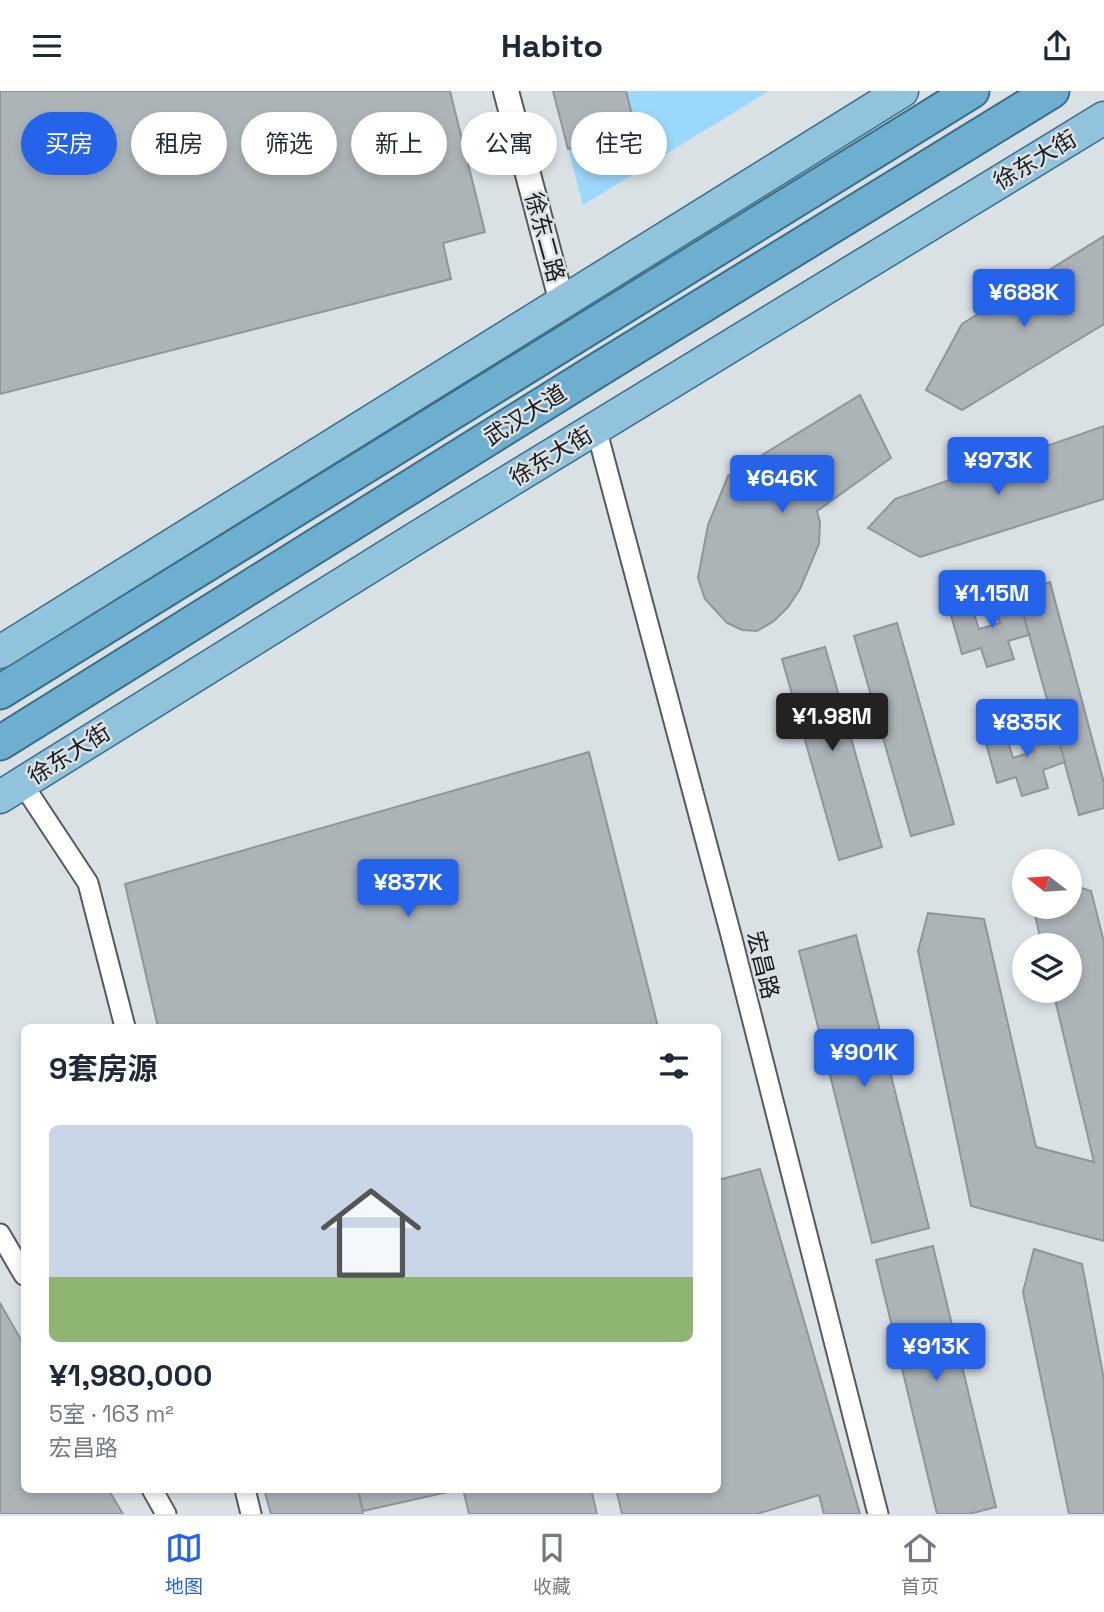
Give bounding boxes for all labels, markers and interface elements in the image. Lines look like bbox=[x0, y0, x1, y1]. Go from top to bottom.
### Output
text: Habito bbox=[501, 26, 603, 66]
icon: menu bbox=[28, 27, 66, 65]
icon: share bbox=[1038, 27, 1076, 65]
chip: 买房 bbox=[21, 112, 117, 175]
chip: 租房 bbox=[131, 112, 227, 175]
chip: 筛选 bbox=[241, 112, 337, 175]
chip: 新上 bbox=[351, 112, 447, 175]
chip: 公寓 bbox=[461, 112, 557, 175]
chip: 住宅 bbox=[571, 112, 667, 175]
street label: 徐东大街 bbox=[988, 123, 1082, 197]
street label: 徐东二路 bbox=[519, 189, 571, 285]
pin: ¥688K bbox=[975, 269, 1073, 329]
text: ¥688K bbox=[989, 277, 1059, 307]
street label: 武汉大道 bbox=[478, 378, 572, 452]
street label: 徐东大街 bbox=[504, 419, 598, 493]
pin: ¥973K bbox=[949, 437, 1047, 497]
text: ¥973K bbox=[963, 445, 1033, 475]
pin: ¥646K bbox=[733, 455, 831, 515]
text: ¥646K bbox=[746, 463, 818, 493]
pin: ¥1.15M bbox=[935, 571, 1049, 630]
text: ¥1.15M bbox=[955, 578, 1029, 608]
pin: ¥1.98M bbox=[775, 693, 889, 753]
pin: ¥835K bbox=[978, 699, 1076, 759]
text: ¥1.98M bbox=[792, 701, 872, 731]
text: ¥835K bbox=[992, 707, 1062, 737]
street label: 徐东大街 bbox=[22, 717, 116, 791]
north arrow bbox=[1012, 849, 1082, 919]
map controls bbox=[1012, 849, 1082, 1003]
pin: ¥837K bbox=[359, 859, 457, 919]
text: ¥837K bbox=[373, 867, 443, 897]
street label: 宏昌路 bbox=[740, 928, 786, 1002]
button: layers bbox=[1012, 933, 1082, 1003]
pin: ¥901K bbox=[815, 1030, 913, 1089]
text: ¥901K bbox=[830, 1037, 898, 1067]
icon: filters bbox=[655, 1047, 693, 1085]
text: 9套房源 bbox=[49, 1049, 158, 1088]
icon: home bbox=[308, 1170, 434, 1296]
pin: ¥913K bbox=[887, 1323, 985, 1383]
text: ¥913K bbox=[902, 1331, 970, 1361]
text: ¥1,980,000 bbox=[49, 1356, 212, 1395]
text: 5室 · 163 m² bbox=[49, 1399, 174, 1429]
text: 宏昌路 bbox=[49, 1433, 118, 1463]
tab: 地图 bbox=[165, 1529, 203, 1599]
tab: 收藏 bbox=[533, 1529, 571, 1599]
tab: 首页 bbox=[901, 1529, 939, 1599]

